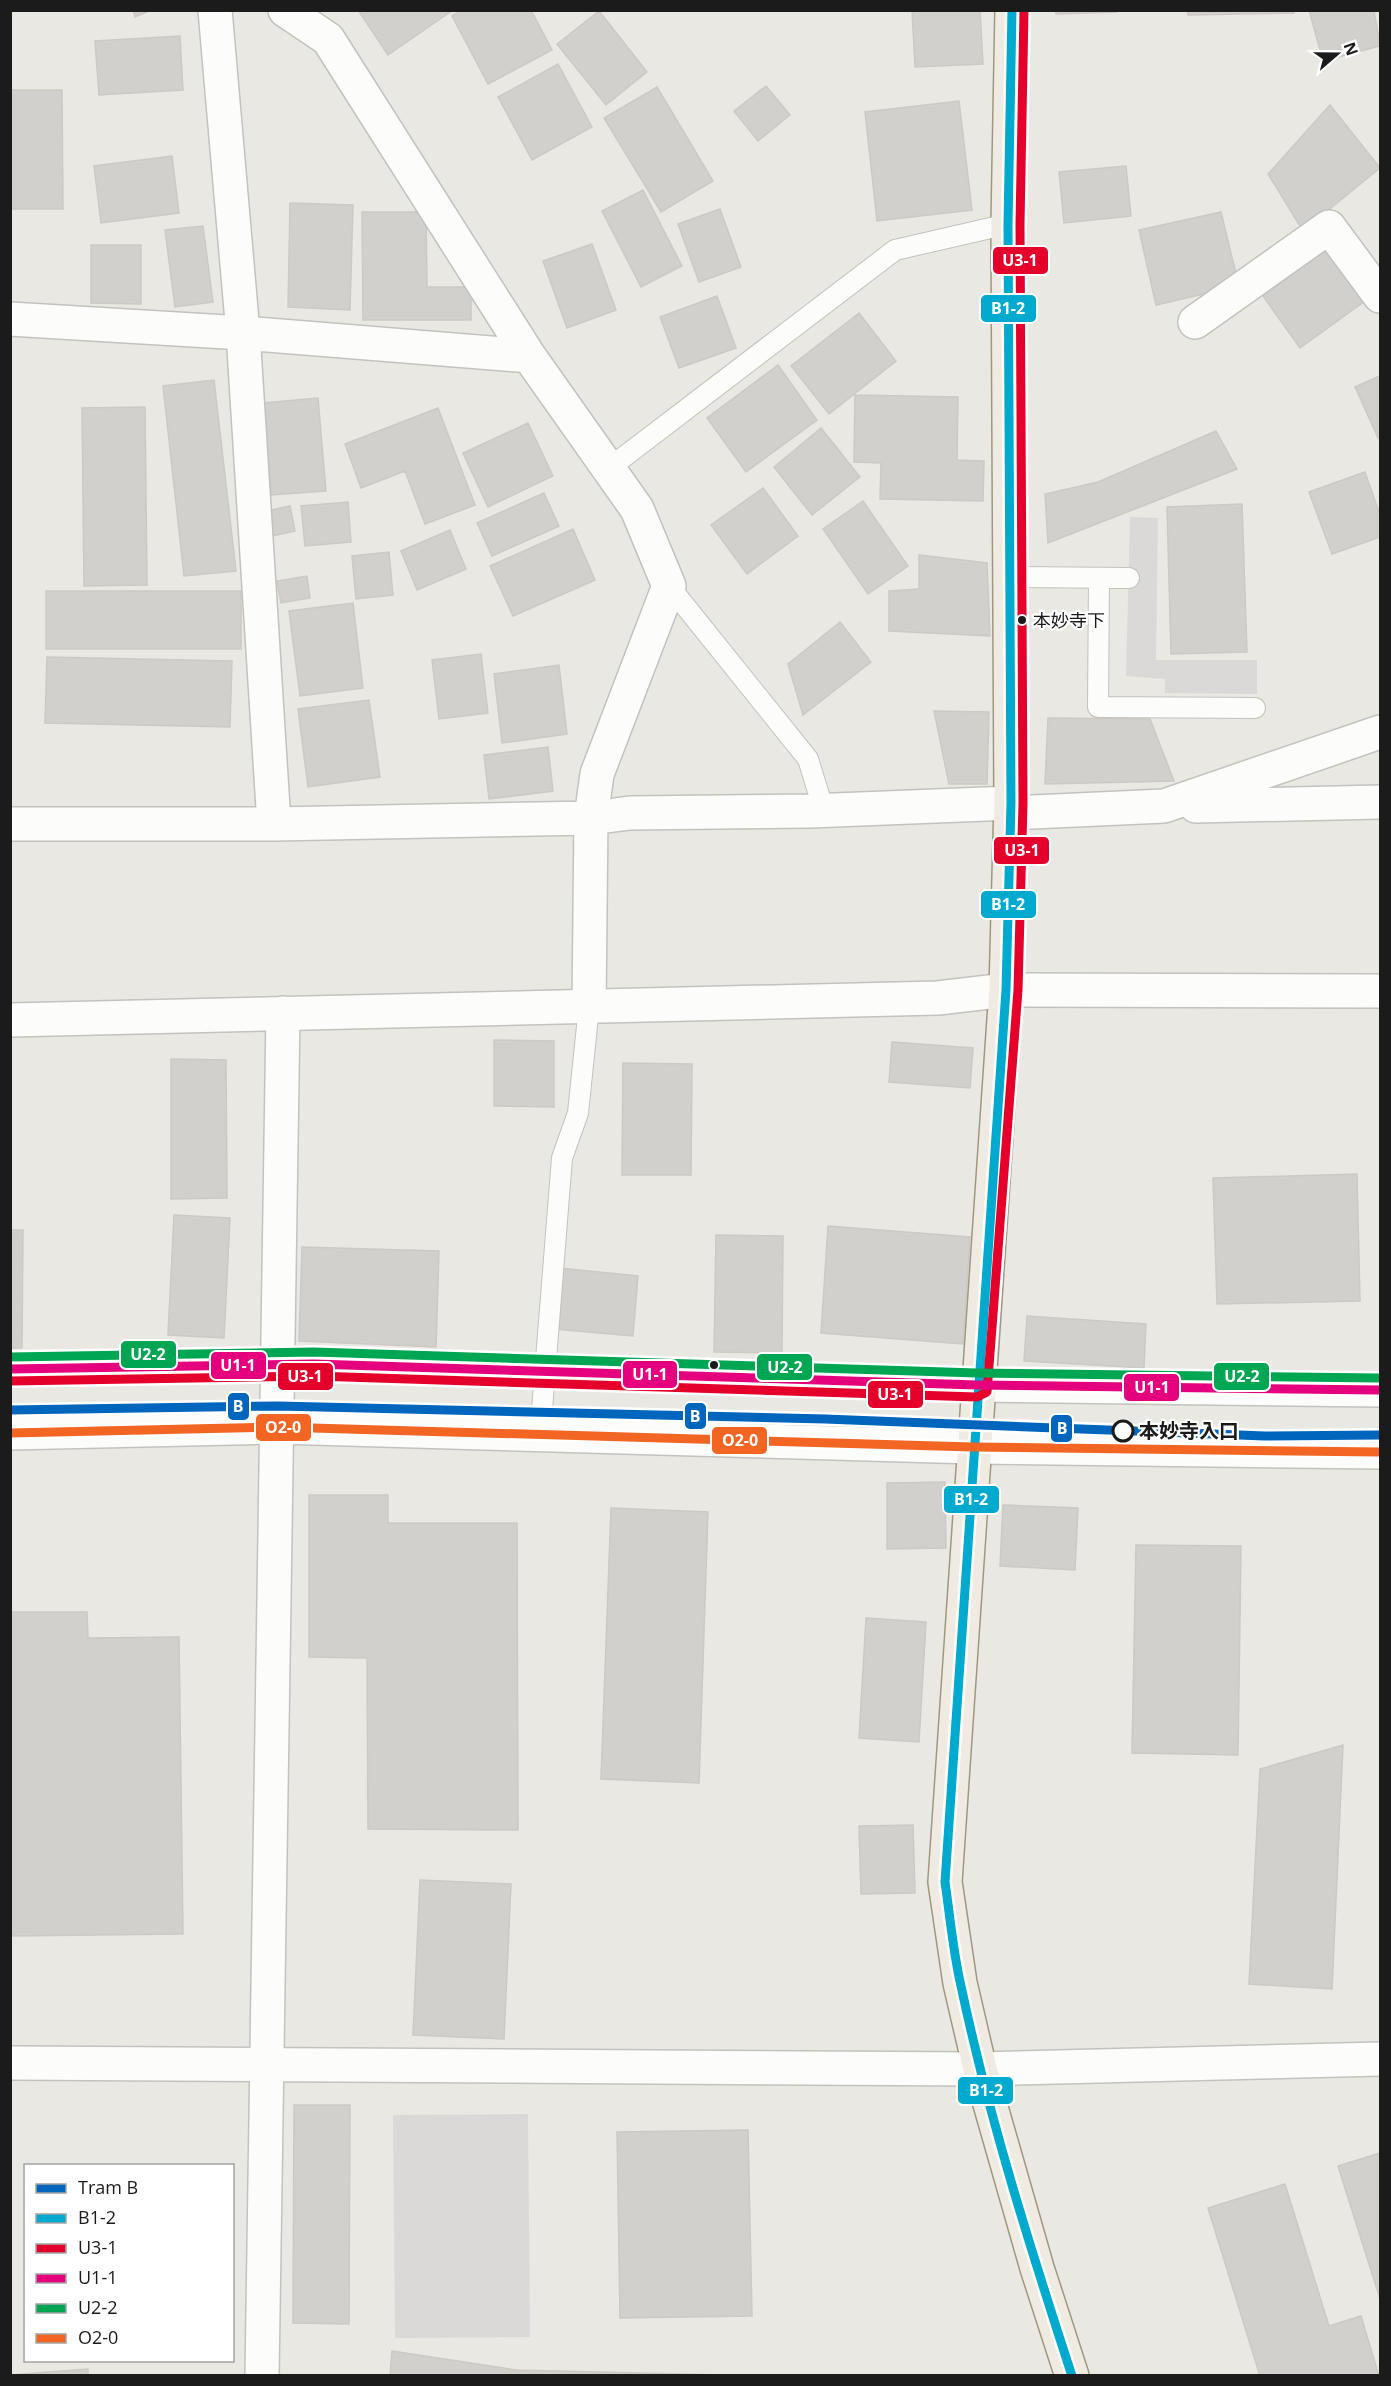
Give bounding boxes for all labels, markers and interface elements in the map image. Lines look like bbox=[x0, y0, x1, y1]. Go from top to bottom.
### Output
north arrow bbox=[1307, 24, 1367, 84]
text: N bbox=[1339, 39, 1364, 59]
line badge: U3-1 bbox=[992, 246, 1049, 275]
text: U3-1 bbox=[1002, 249, 1038, 271]
line badge: B1-2 bbox=[980, 294, 1037, 323]
text: B1-2 bbox=[991, 297, 1025, 319]
place label: 本妙寺下 bbox=[1033, 608, 1105, 632]
marker: 本妙寺下 bbox=[1016, 614, 1028, 626]
line badge: U3-1 bbox=[993, 836, 1050, 865]
text: U3-1 bbox=[1004, 839, 1040, 861]
line badge: B1-2 bbox=[980, 890, 1037, 919]
text: B1-2 bbox=[991, 893, 1025, 915]
line badge: U2-2 bbox=[120, 1340, 177, 1369]
text: U2-2 bbox=[130, 1343, 166, 1365]
line badge: U1-1 bbox=[210, 1351, 267, 1380]
line badge: U2-2 bbox=[756, 1353, 813, 1381]
text: U1-1 bbox=[220, 1354, 256, 1376]
text: U2-2 bbox=[767, 1356, 803, 1378]
unlabelled marker bbox=[708, 1359, 720, 1371]
line badge: U1-1 bbox=[622, 1360, 678, 1389]
line badge: U3-1 bbox=[277, 1362, 334, 1391]
line badge: U2-2 bbox=[1213, 1362, 1270, 1391]
text: U1-1 bbox=[632, 1363, 668, 1385]
text: U3-1 bbox=[287, 1365, 323, 1387]
text: U2-2 bbox=[1224, 1365, 1260, 1387]
line badge: U1-1 bbox=[1123, 1373, 1180, 1402]
text: U1-1 bbox=[1134, 1376, 1170, 1398]
line badge: U3-1 bbox=[867, 1380, 924, 1409]
text: U3-1 bbox=[877, 1383, 913, 1405]
line badge: B bbox=[227, 1392, 250, 1421]
text: B bbox=[233, 1395, 243, 1417]
line badge: B bbox=[684, 1402, 707, 1430]
text: B bbox=[690, 1405, 700, 1427]
line badge: O2-0 bbox=[255, 1413, 312, 1442]
line badge: B bbox=[1050, 1414, 1073, 1443]
text: O2-0 bbox=[265, 1416, 301, 1438]
text: B bbox=[1057, 1417, 1067, 1439]
place label: 本妙寺入口 bbox=[1139, 1417, 1239, 1444]
marker: 本妙寺入口 bbox=[1112, 1420, 1134, 1442]
line badge: O2-0 bbox=[711, 1426, 768, 1455]
text: O2-0 bbox=[722, 1429, 758, 1451]
line badge: B1-2 bbox=[943, 1485, 1000, 1514]
text: B1-2 bbox=[954, 1488, 988, 1510]
line badge: B1-2 bbox=[957, 2076, 1014, 2105]
text: B1-2 bbox=[969, 2079, 1003, 2101]
legend bbox=[24, 2164, 234, 2362]
text: Tram B bbox=[78, 2175, 138, 2199]
text: B1-2 bbox=[78, 2205, 116, 2229]
text: U3-1 bbox=[78, 2235, 118, 2259]
text: U1-1 bbox=[78, 2265, 118, 2289]
text: U2-2 bbox=[78, 2295, 118, 2319]
text: O2-0 bbox=[78, 2325, 118, 2349]

